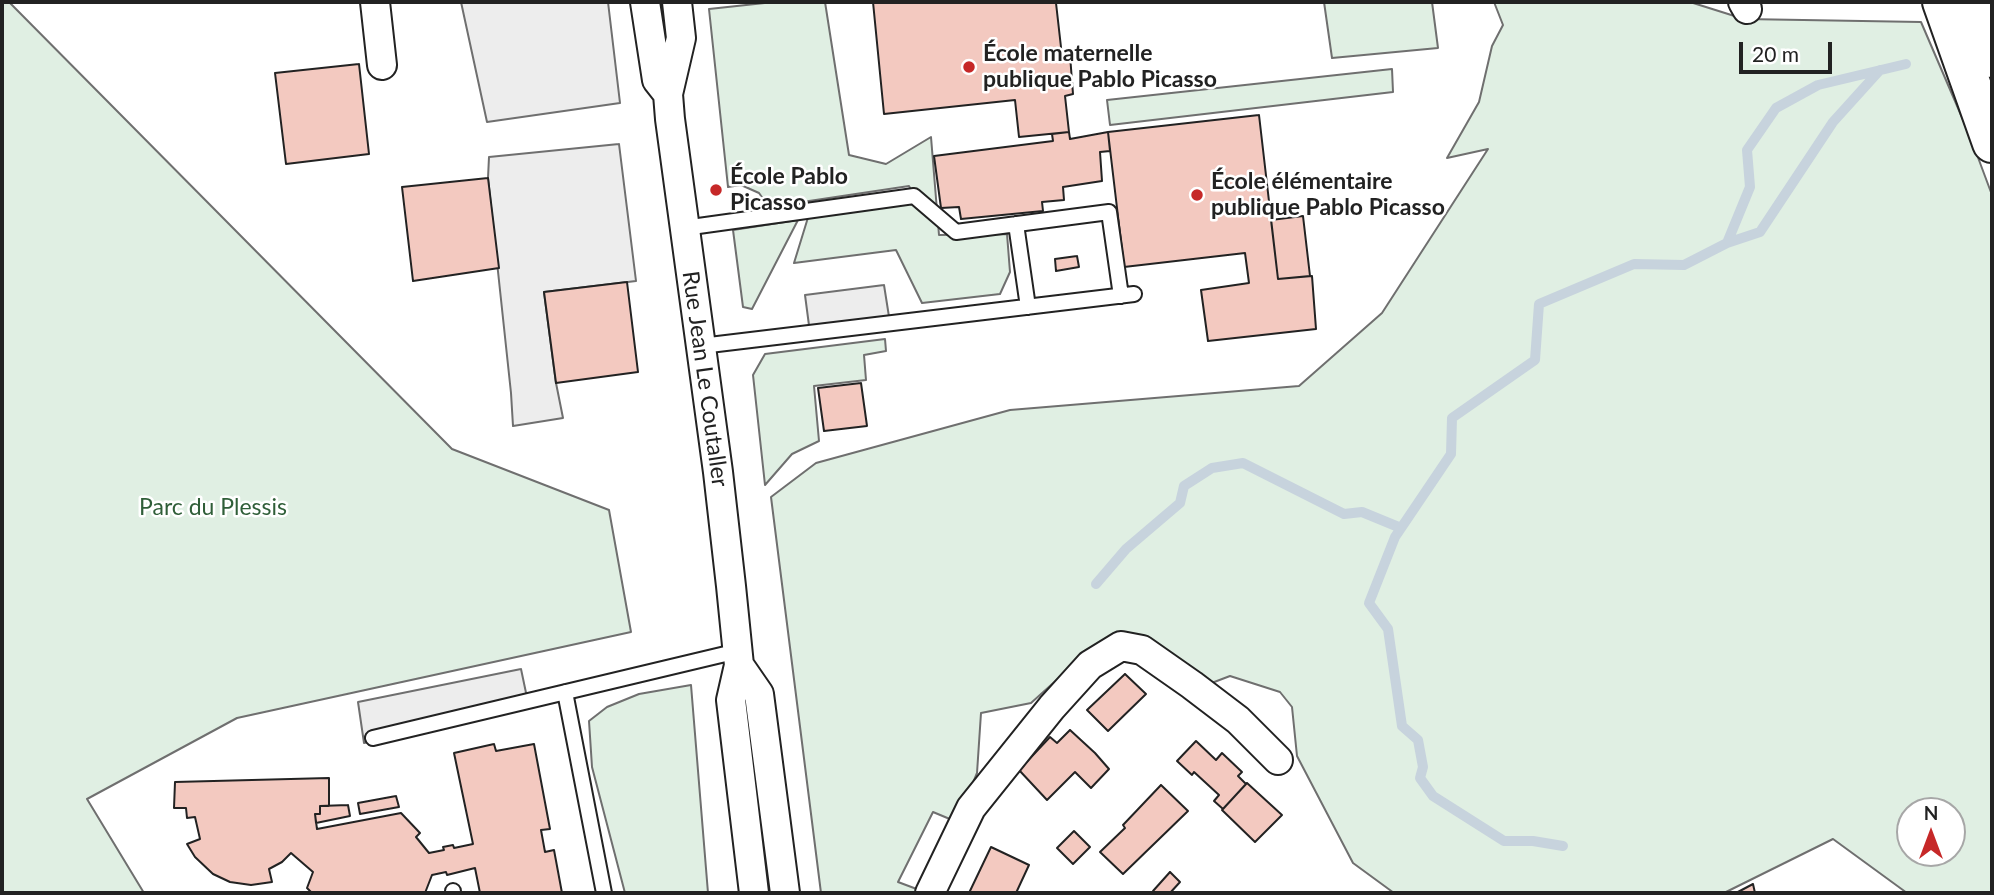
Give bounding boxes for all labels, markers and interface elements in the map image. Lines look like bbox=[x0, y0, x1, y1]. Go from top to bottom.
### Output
scale bar bbox=[1742, 28, 1835, 72]
place label: École maternelle publique Pablo Picasso bbox=[983, 40, 1217, 94]
text: 20 m bbox=[1752, 41, 1799, 66]
marker: École maternelle publique Pablo Picasso bbox=[961, 59, 977, 75]
place label: École Pablo Picasso bbox=[730, 163, 848, 217]
place label: École élémentaire publique Pablo Picasso bbox=[1211, 168, 1445, 222]
marker: École Pablo Picasso bbox=[708, 182, 724, 198]
marker: École élémentaire publique Pablo Picasso bbox=[1189, 187, 1205, 203]
street label: Rue Jean Le Coutaller bbox=[676, 269, 734, 489]
park label: Parc du Plessis bbox=[139, 494, 287, 522]
north arrow bbox=[1896, 797, 1966, 867]
text: N bbox=[1924, 801, 1938, 824]

